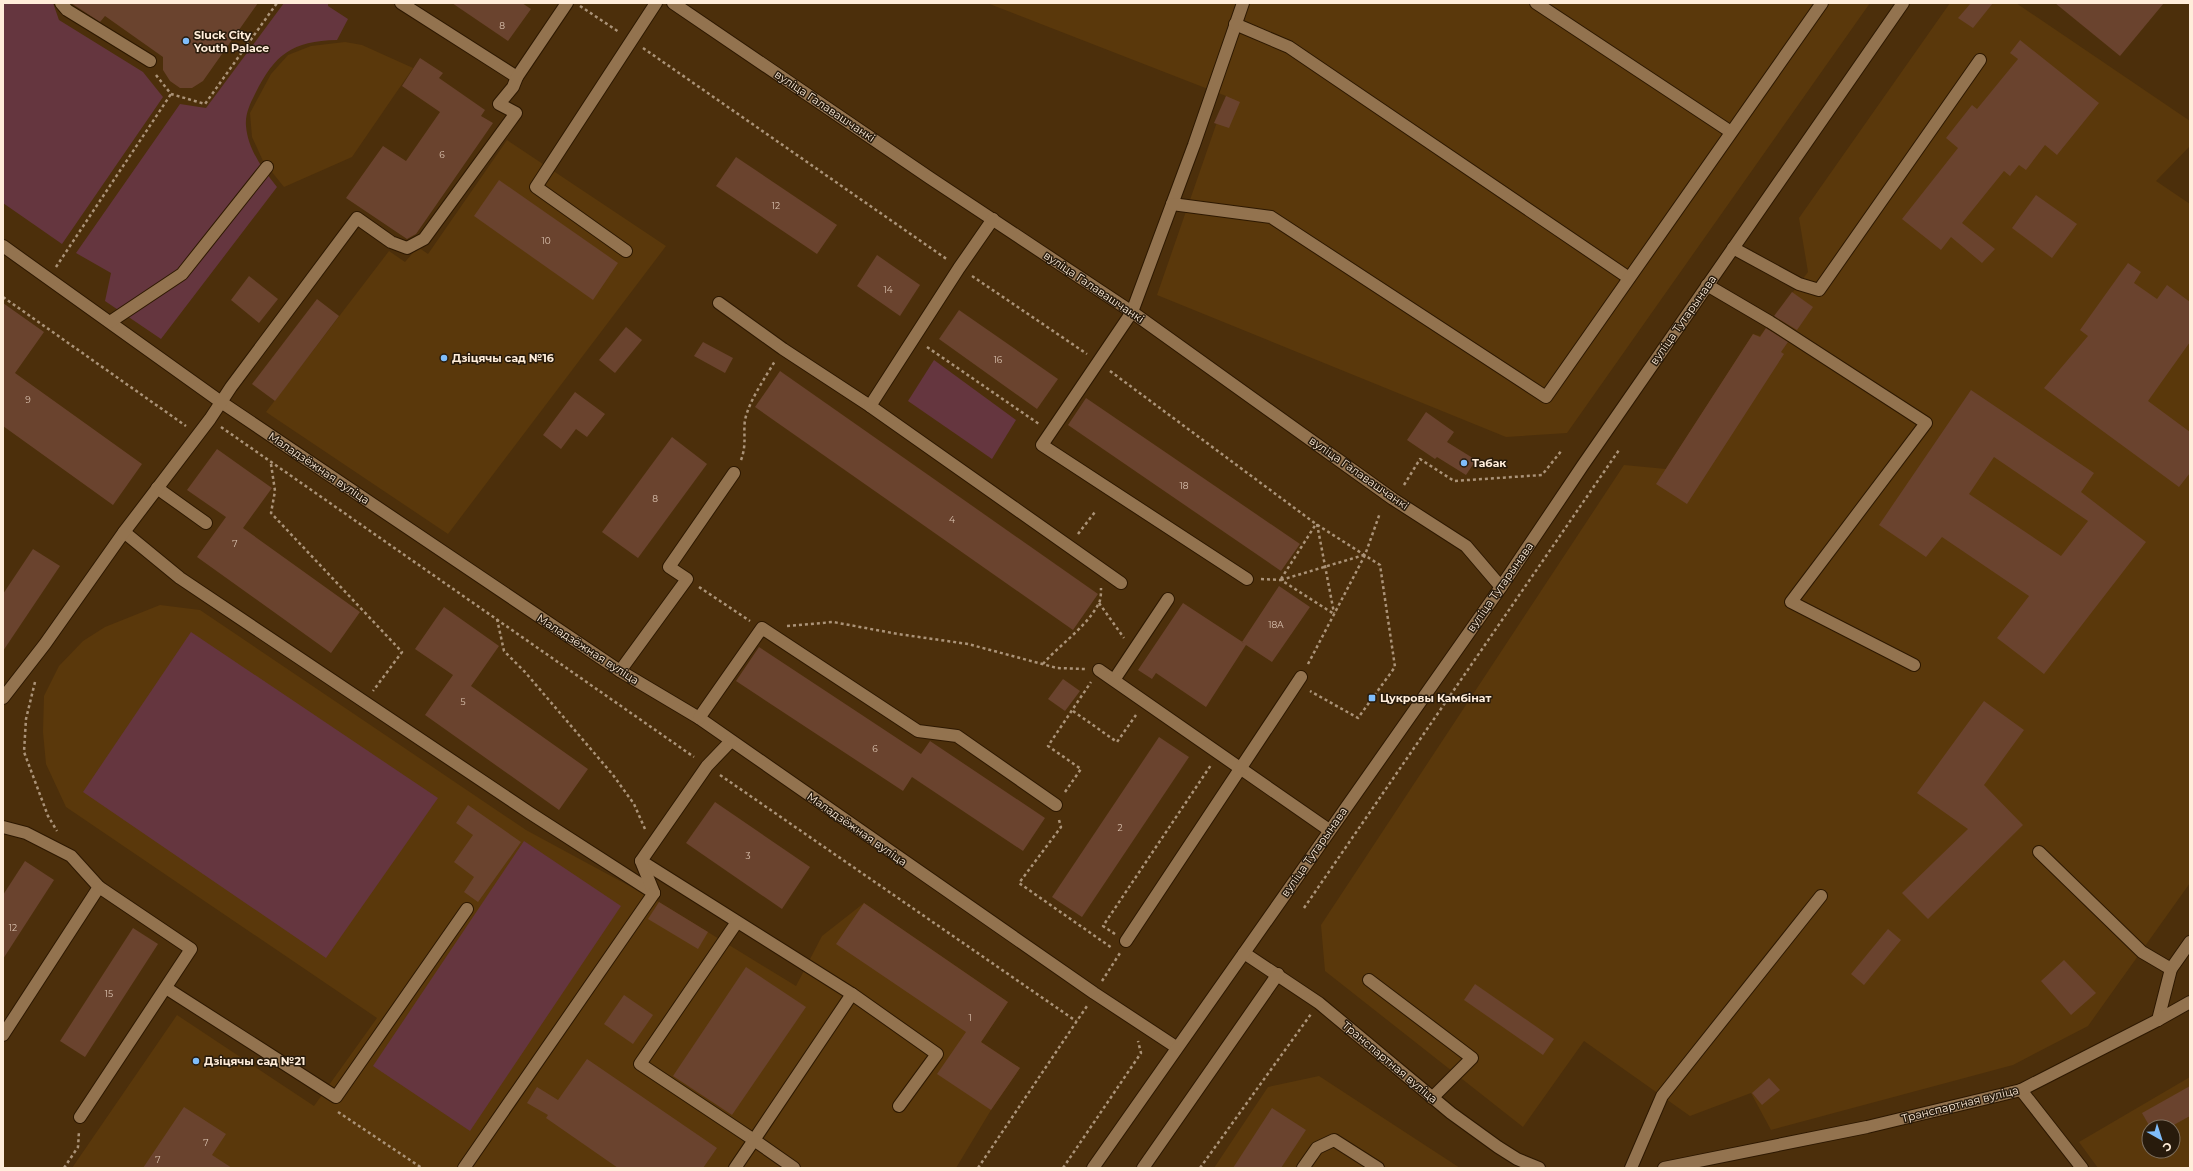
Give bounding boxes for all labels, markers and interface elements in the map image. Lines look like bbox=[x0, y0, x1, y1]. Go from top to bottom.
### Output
house number: 8 bbox=[499, 20, 505, 31]
place label: Sluck City Youth Palace bbox=[193, 28, 269, 55]
marker: Sluck City Youth Palace bbox=[181, 36, 191, 46]
street label: вуліца Галавашчанкі bbox=[772, 67, 878, 145]
house number: 6 bbox=[439, 149, 445, 160]
house number: 12 bbox=[772, 200, 780, 211]
house number: 10 bbox=[541, 235, 551, 246]
street label: вуліца Галавашчанкі bbox=[1041, 248, 1147, 326]
street label: вуліца Тутарынава bbox=[1647, 272, 1719, 368]
house number: 14 bbox=[883, 284, 893, 295]
place label: Дзіцячы сад №16 bbox=[452, 351, 554, 365]
marker: Дзіцячы сад №16 bbox=[439, 353, 449, 363]
house number: 16 bbox=[994, 354, 1003, 365]
house number: 9 bbox=[25, 394, 31, 405]
street label: Маладзёжная вуліца bbox=[266, 429, 372, 507]
street label: вуліца Галавашчанкі bbox=[1307, 433, 1411, 513]
place label: Табак bbox=[1472, 456, 1507, 470]
marker: Табак bbox=[1459, 458, 1469, 468]
house number: 18 bbox=[1180, 480, 1189, 491]
house number: 8 bbox=[652, 493, 658, 504]
house number: 4 bbox=[949, 514, 955, 525]
house number: 7 bbox=[232, 538, 238, 549]
street label: вуліца Тутарынава bbox=[1464, 539, 1536, 635]
street label: Маладзёжная вуліца bbox=[534, 611, 642, 687]
house number: 18А bbox=[1268, 619, 1284, 630]
place label: Цукровы Камбінат bbox=[1380, 691, 1491, 705]
marker: Цукровы Камбінат bbox=[1367, 693, 1377, 703]
house number: 5 bbox=[460, 696, 466, 707]
house number: 6 bbox=[872, 743, 878, 754]
street label: Маладзёжная вуліца bbox=[804, 789, 910, 869]
street label: вуліца Тутарынава bbox=[1278, 804, 1350, 900]
house number: 2 bbox=[1117, 822, 1123, 833]
house number: 3 bbox=[745, 850, 751, 861]
house number: 12 bbox=[9, 922, 17, 933]
house number: 15 bbox=[105, 988, 113, 999]
house number: 1 bbox=[968, 1012, 972, 1023]
street label: Транспартная вуліца bbox=[1340, 1018, 1440, 1106]
place label: Дзіцячы сад №21 bbox=[204, 1054, 305, 1068]
marker: Дзіцячы сад №21 bbox=[191, 1056, 201, 1066]
street label: Транспартная вуліца bbox=[1900, 1083, 2020, 1125]
north arrow bbox=[2141, 1119, 2181, 1159]
house number: 7 bbox=[203, 1137, 209, 1148]
text: С bbox=[2160, 1139, 2175, 1155]
house number: 7 bbox=[155, 1154, 161, 1165]

